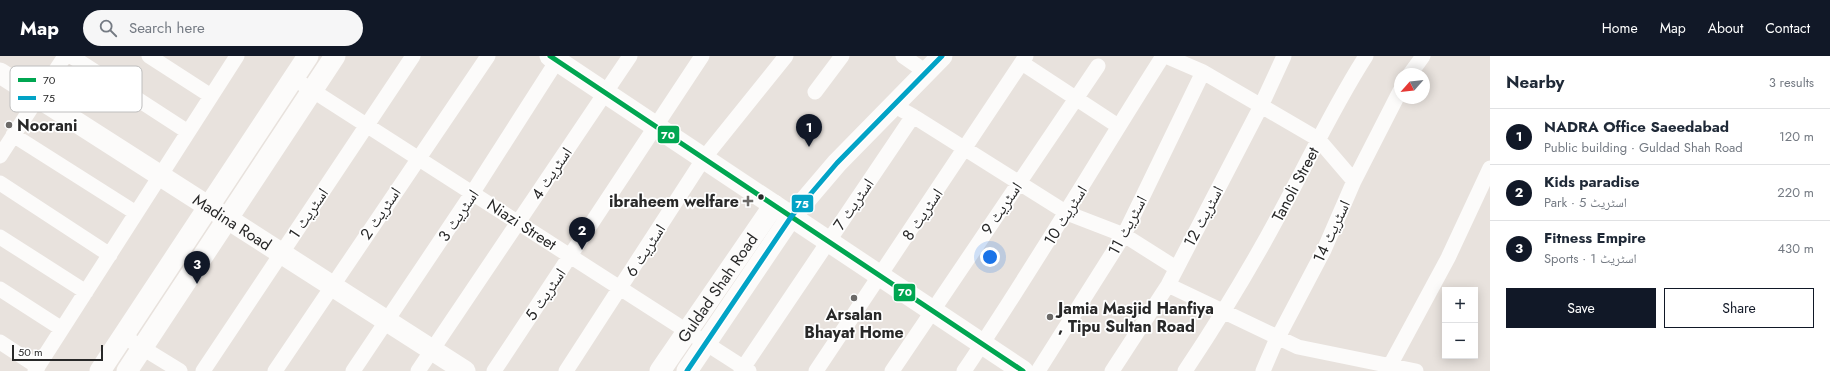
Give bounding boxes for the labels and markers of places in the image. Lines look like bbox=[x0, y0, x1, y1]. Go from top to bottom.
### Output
place label: Noorani bbox=[17, 114, 77, 137]
pin: 1 bbox=[796, 114, 822, 147]
marker: Noorani bbox=[4, 120, 14, 130]
place label: ibraheem welfare bbox=[609, 190, 739, 213]
unlabelled marker bbox=[756, 192, 766, 202]
marker: ibraheem welfare bbox=[742, 195, 754, 207]
pin: 2 bbox=[569, 217, 595, 250]
pin: 3 bbox=[184, 251, 210, 284]
marker: Arsalan Bhayat Home bbox=[849, 293, 859, 303]
place label: Jamia Masjid Hanfiya , Tipu Sultan Road bbox=[1055, 297, 1214, 338]
place label: Arsalan Bhayat Home bbox=[804, 303, 904, 344]
marker: Jamia Masjid Hanfiya , Tipu Sultan Road bbox=[1045, 312, 1055, 322]

